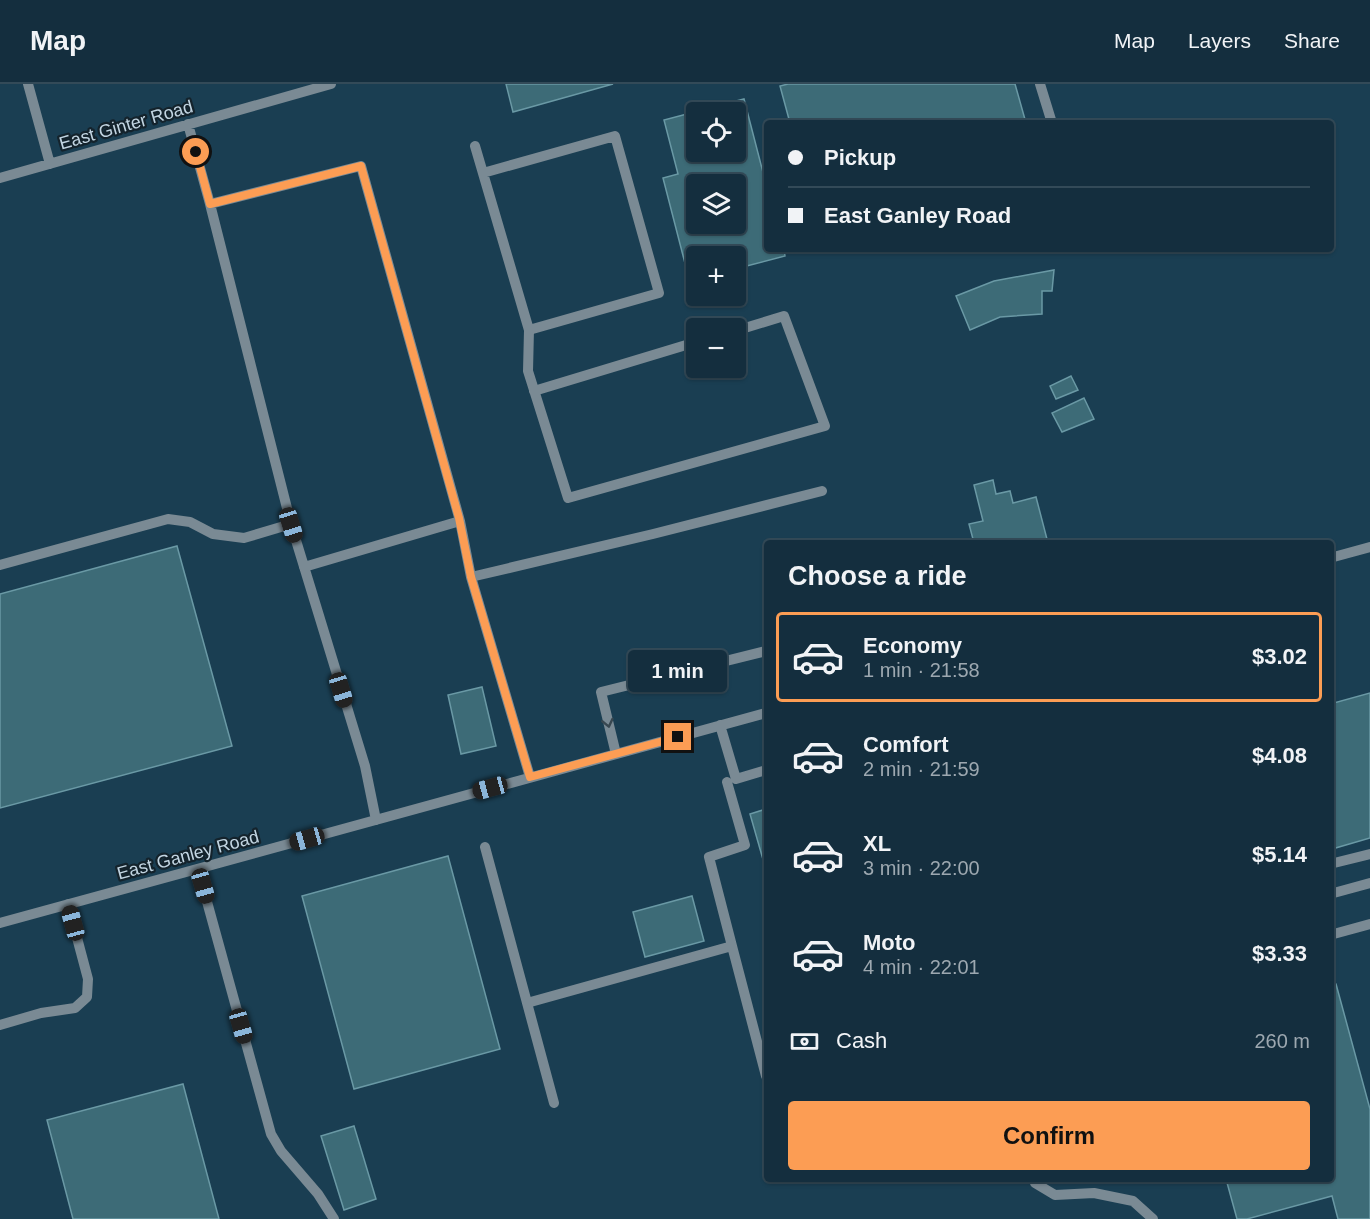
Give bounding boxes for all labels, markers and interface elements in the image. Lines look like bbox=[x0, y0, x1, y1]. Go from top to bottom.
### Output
text: Map bbox=[30, 25, 86, 56]
text: Map bbox=[1114, 29, 1155, 52]
text: Layers bbox=[1188, 29, 1251, 52]
text: Share bbox=[1284, 29, 1340, 52]
street label: East Ginter Road bbox=[57, 96, 195, 154]
map controls bbox=[686, 102, 746, 378]
button: locate bbox=[686, 102, 746, 162]
route start bbox=[182, 138, 209, 165]
text: Pickup bbox=[824, 145, 896, 170]
button: layers bbox=[686, 174, 746, 234]
text: East Ganley Road bbox=[824, 203, 1011, 228]
button: + bbox=[686, 246, 746, 306]
button: − bbox=[686, 318, 746, 378]
car bbox=[277, 505, 305, 545]
text: Choose a ride bbox=[788, 561, 967, 591]
icon: car bbox=[791, 630, 845, 684]
text: Economy bbox=[863, 633, 962, 658]
text: $3.02 bbox=[1252, 644, 1307, 669]
callout: 1 min bbox=[628, 650, 728, 692]
text: 1 min · 21:58 bbox=[863, 659, 980, 681]
text: 1 min bbox=[651, 660, 704, 682]
car bbox=[327, 670, 355, 710]
one-way arrow bbox=[601, 718, 614, 728]
route end bbox=[664, 723, 691, 750]
icon: car bbox=[791, 729, 845, 783]
text: Comfort bbox=[863, 732, 949, 757]
text: $4.08 bbox=[1252, 743, 1307, 768]
text: 2 min · 21:59 bbox=[863, 758, 980, 780]
car bbox=[470, 775, 510, 801]
car bbox=[287, 825, 327, 853]
street label: East Ganley Road bbox=[115, 826, 261, 884]
icon: car bbox=[791, 828, 845, 882]
text: XL bbox=[863, 831, 891, 856]
text: $5.14 bbox=[1252, 842, 1307, 867]
text: 3 min · 22:00 bbox=[863, 857, 980, 879]
car bbox=[189, 866, 217, 906]
car bbox=[60, 903, 86, 943]
icon: car bbox=[791, 927, 845, 981]
text: Moto bbox=[863, 930, 916, 955]
text: $3.33 bbox=[1252, 941, 1307, 966]
text: 4 min · 22:01 bbox=[863, 956, 980, 978]
car bbox=[227, 1006, 255, 1046]
icon: cash bbox=[788, 1025, 821, 1058]
text: Cash bbox=[836, 1028, 887, 1053]
text: 260 m bbox=[1254, 1030, 1310, 1052]
button: Confirm bbox=[788, 1101, 1310, 1170]

